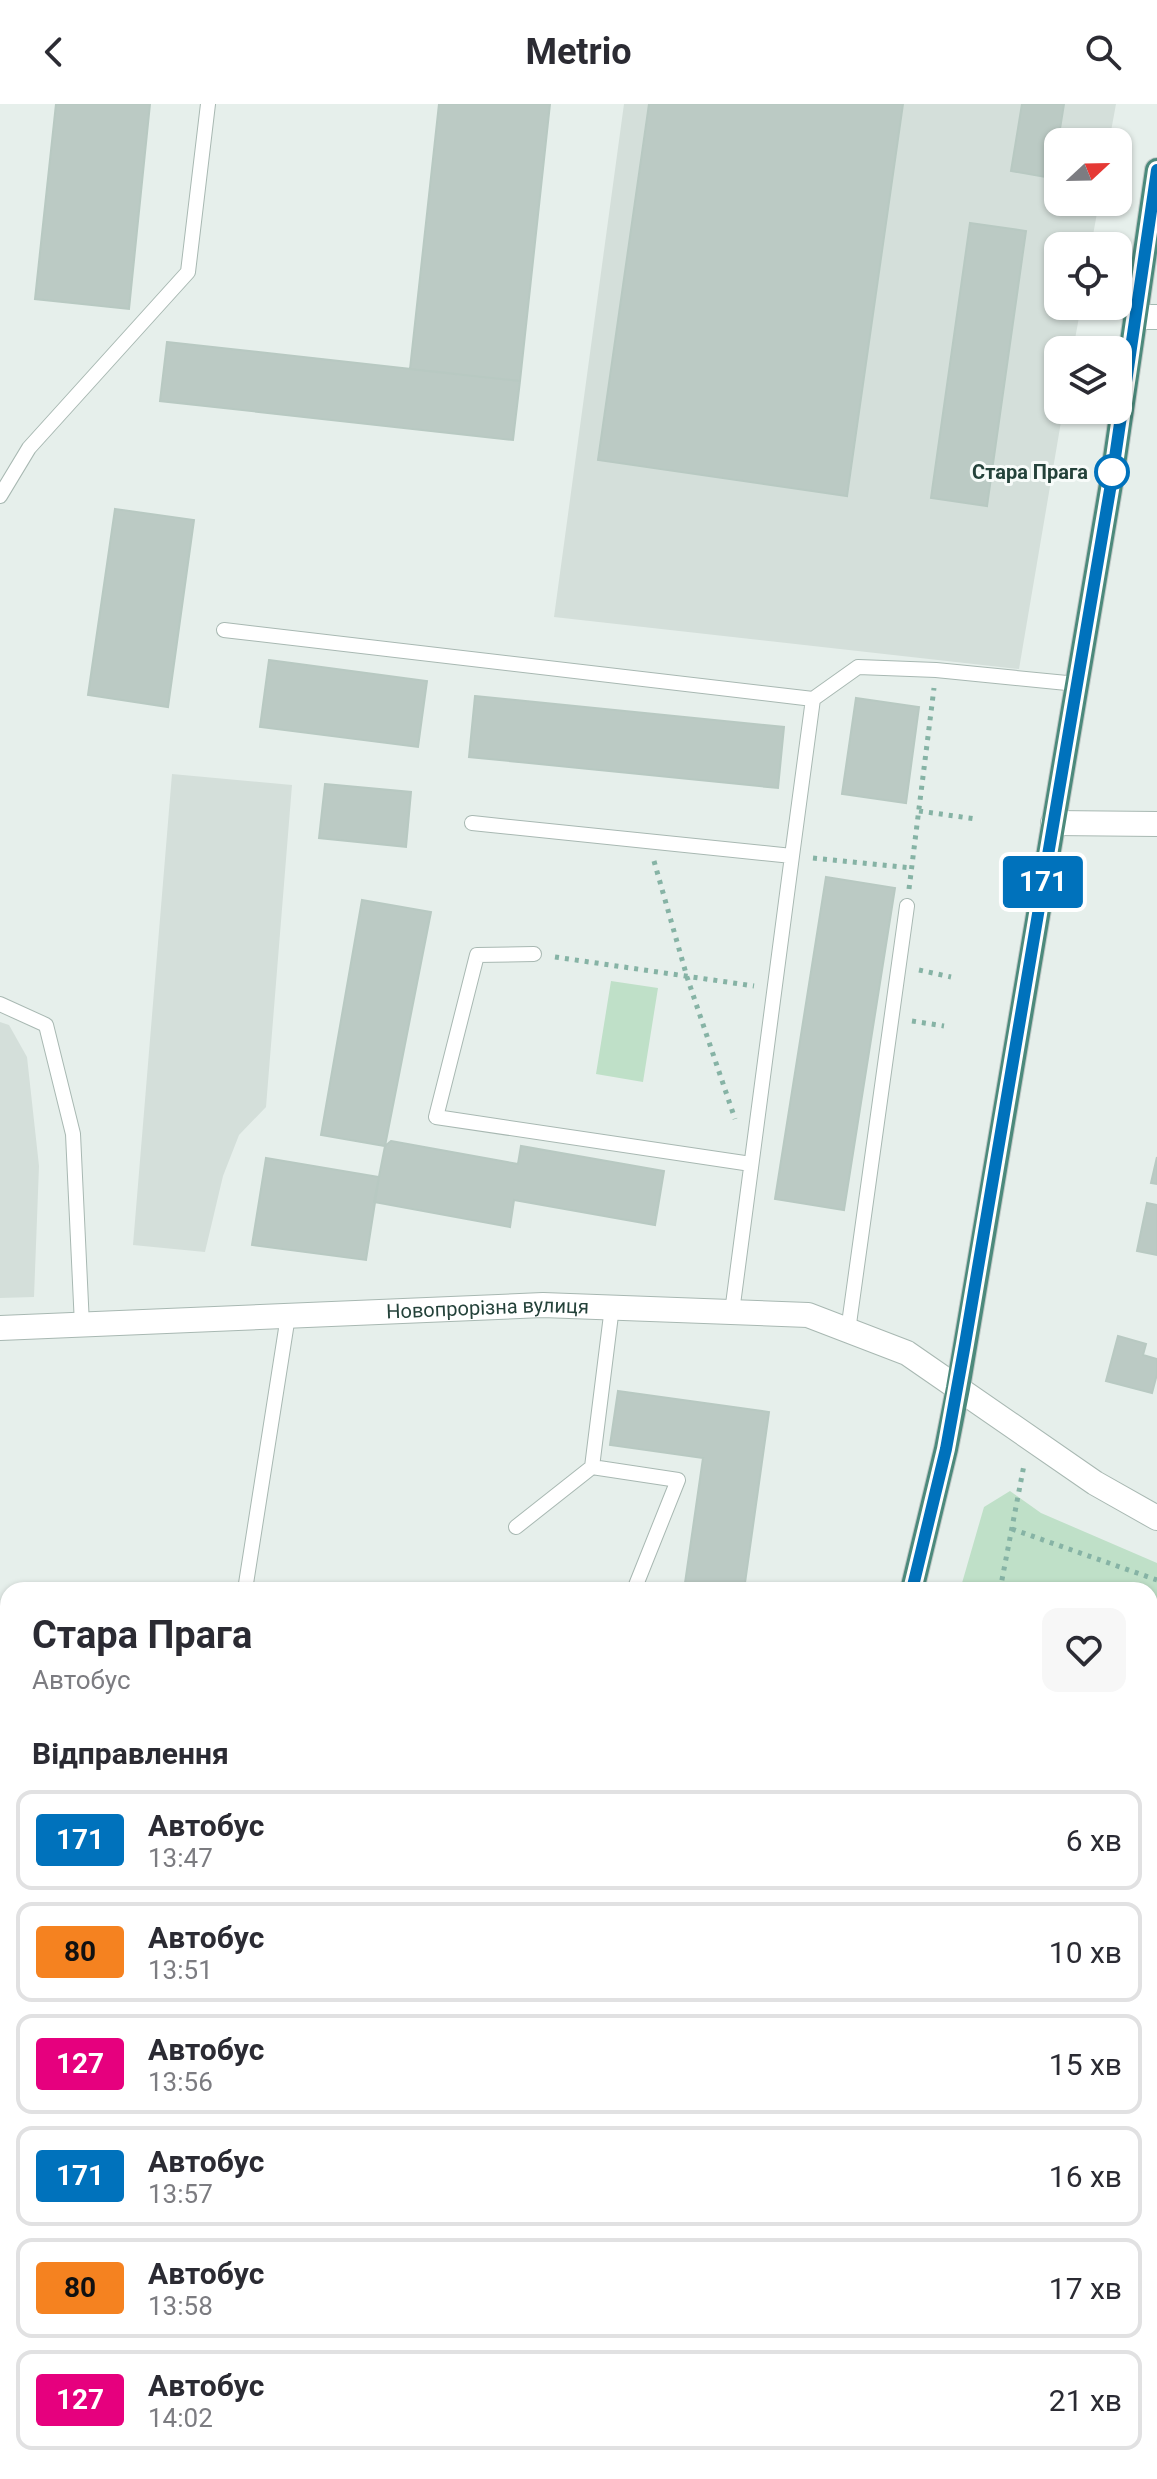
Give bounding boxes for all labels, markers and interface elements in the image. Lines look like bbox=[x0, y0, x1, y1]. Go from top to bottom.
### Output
icon: back bbox=[32, 30, 76, 74]
icon: search bbox=[1081, 30, 1125, 74]
text: Metrio bbox=[525, 31, 632, 73]
north arrow bbox=[1044, 128, 1132, 216]
map controls bbox=[1044, 128, 1132, 424]
button: locate bbox=[1044, 232, 1132, 320]
button: layers bbox=[1044, 336, 1132, 424]
marker: Стара Прага bbox=[1095, 455, 1129, 489]
place label: Стара Прага bbox=[972, 460, 1088, 484]
line badge: 171 bbox=[997, 856, 1089, 908]
text: 171 bbox=[1019, 865, 1067, 898]
street label: Новопрорізна вулиця bbox=[386, 1293, 589, 1324]
button: heart bbox=[1042, 1608, 1126, 1692]
text: Стара Прага bbox=[32, 1613, 252, 1657]
text: Автобус bbox=[32, 1665, 131, 1695]
text: Відправлення bbox=[32, 1736, 229, 1771]
text: Автобус bbox=[148, 1808, 264, 1843]
text: 171 bbox=[56, 1823, 104, 1856]
text: 6 хв bbox=[1066, 1823, 1122, 1858]
text: 13:47 bbox=[148, 1843, 213, 1873]
text: Автобус bbox=[148, 1920, 264, 1955]
text: 80 bbox=[64, 1935, 96, 1968]
text: 10 хв bbox=[1049, 1935, 1122, 1970]
text: 13:51 bbox=[148, 1955, 213, 1985]
text: Автобус bbox=[148, 2032, 264, 2067]
text: 127 bbox=[56, 2047, 104, 2080]
text: 15 хв bbox=[1049, 2047, 1122, 2082]
text: 13:56 bbox=[148, 2067, 213, 2097]
text: Автобус bbox=[148, 2144, 264, 2179]
text: 171 bbox=[56, 2159, 104, 2192]
text: 16 хв bbox=[1049, 2159, 1122, 2194]
text: 13:57 bbox=[148, 2179, 213, 2209]
text: Автобус bbox=[148, 2256, 264, 2291]
text: 80 bbox=[64, 2271, 96, 2304]
text: 17 хв bbox=[1049, 2271, 1122, 2306]
text: 13:58 bbox=[148, 2291, 213, 2321]
text: Автобус bbox=[148, 2368, 264, 2403]
text: 127 bbox=[56, 2383, 104, 2416]
text: 21 хв bbox=[1049, 2383, 1122, 2418]
text: 14:02 bbox=[148, 2403, 213, 2433]

